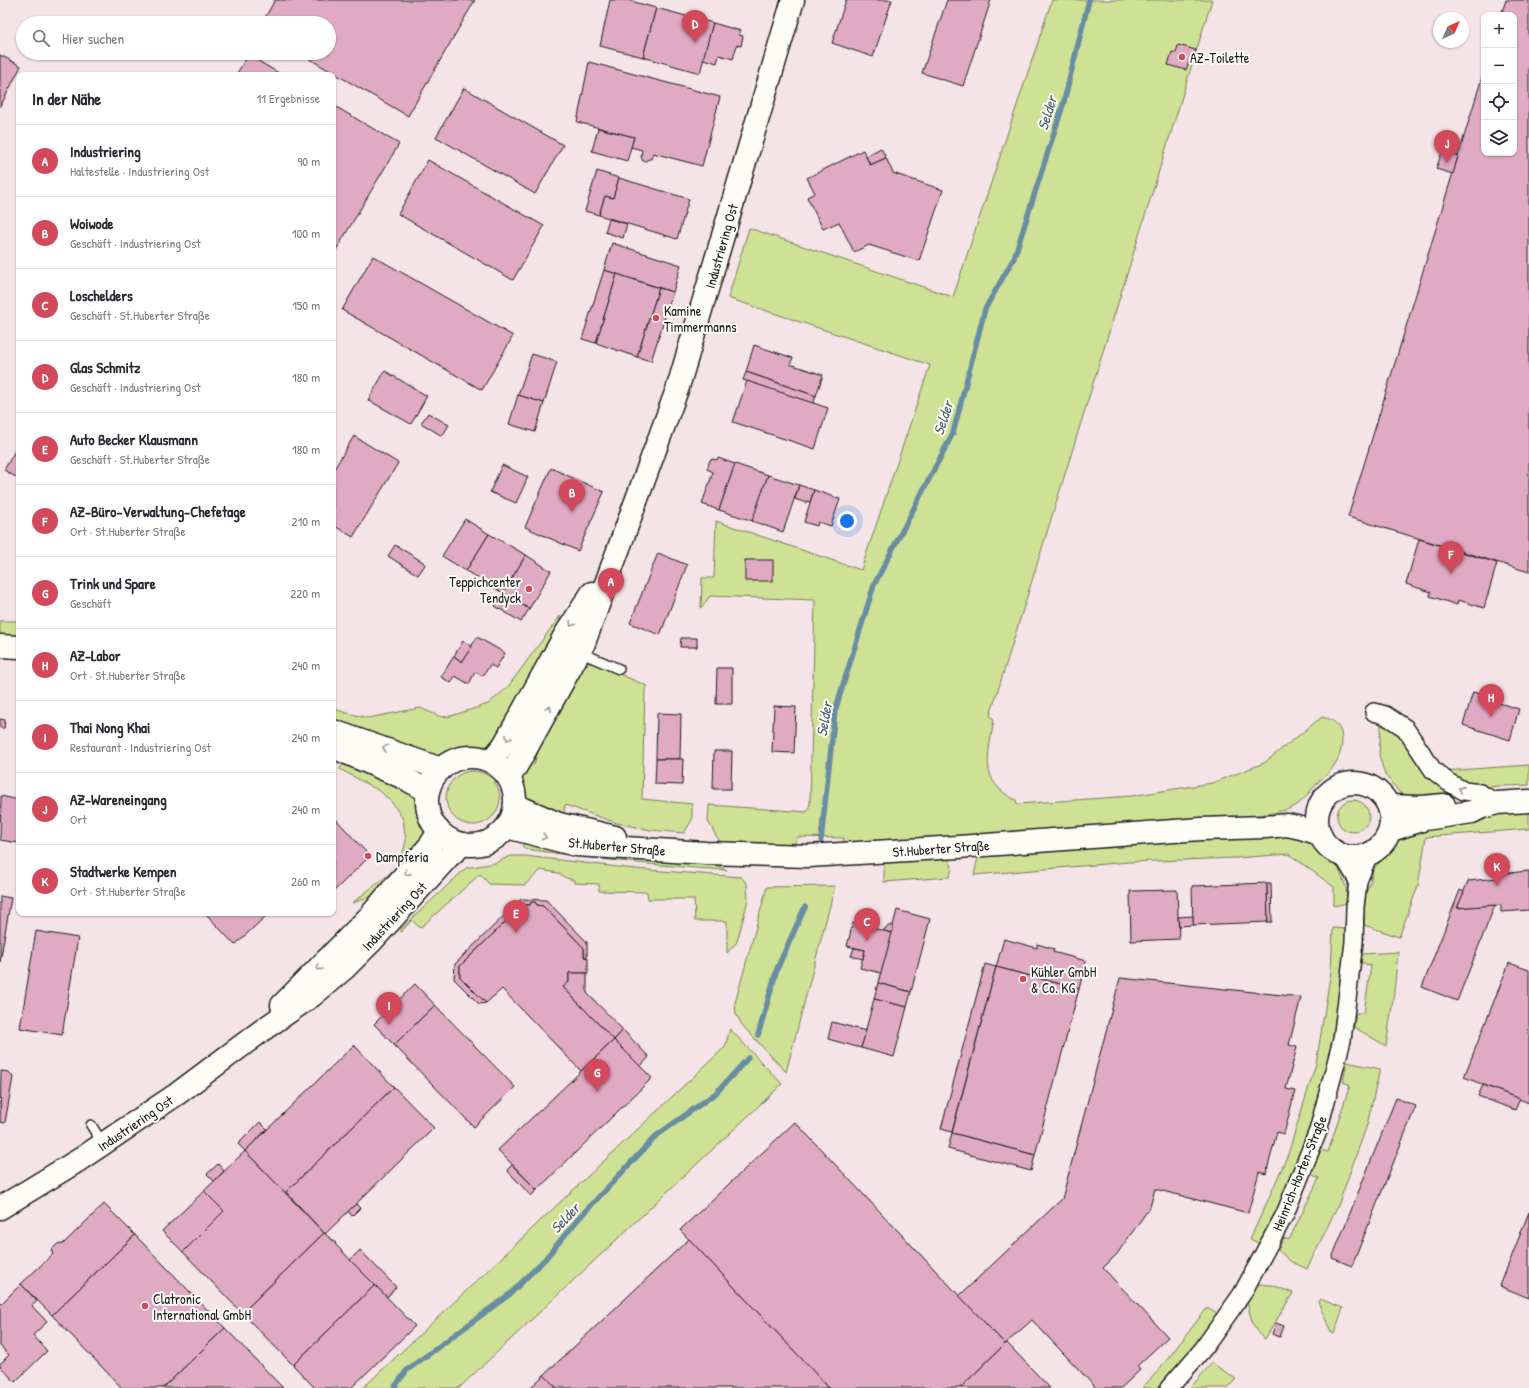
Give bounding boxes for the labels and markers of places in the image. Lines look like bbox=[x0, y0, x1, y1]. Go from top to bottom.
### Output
pin: D bbox=[682, 10, 708, 43]
place label: AZ-Toilette bbox=[1190, 48, 1250, 67]
marker: AZ-Toilette bbox=[1177, 52, 1187, 62]
pin: J bbox=[1434, 130, 1460, 163]
place label: Kamine Timmermanns bbox=[664, 301, 737, 336]
marker: Kamine Timmermanns bbox=[651, 313, 661, 323]
pin: B bbox=[559, 479, 585, 512]
pin: F bbox=[1438, 541, 1464, 574]
pin: A bbox=[598, 568, 624, 601]
place label: Teppichcenter Tendyck bbox=[449, 572, 522, 608]
marker: Teppichcenter Tendyck bbox=[524, 584, 534, 594]
pin: H bbox=[1478, 684, 1504, 717]
place label: Dampferia bbox=[376, 847, 429, 867]
marker: Dampferia bbox=[363, 851, 373, 861]
pin: K bbox=[1484, 853, 1510, 886]
pin: E bbox=[503, 900, 529, 933]
pin: C bbox=[854, 908, 880, 941]
place label: Kühler GmbH & Co. KG bbox=[1031, 962, 1097, 997]
marker: Kühler GmbH & Co. KG bbox=[1018, 974, 1028, 984]
pin: I bbox=[376, 992, 402, 1025]
pin: G bbox=[584, 1059, 610, 1092]
place label: Clatronic International GmbH bbox=[153, 1289, 252, 1324]
marker: Clatronic International GmbH bbox=[140, 1301, 150, 1311]

